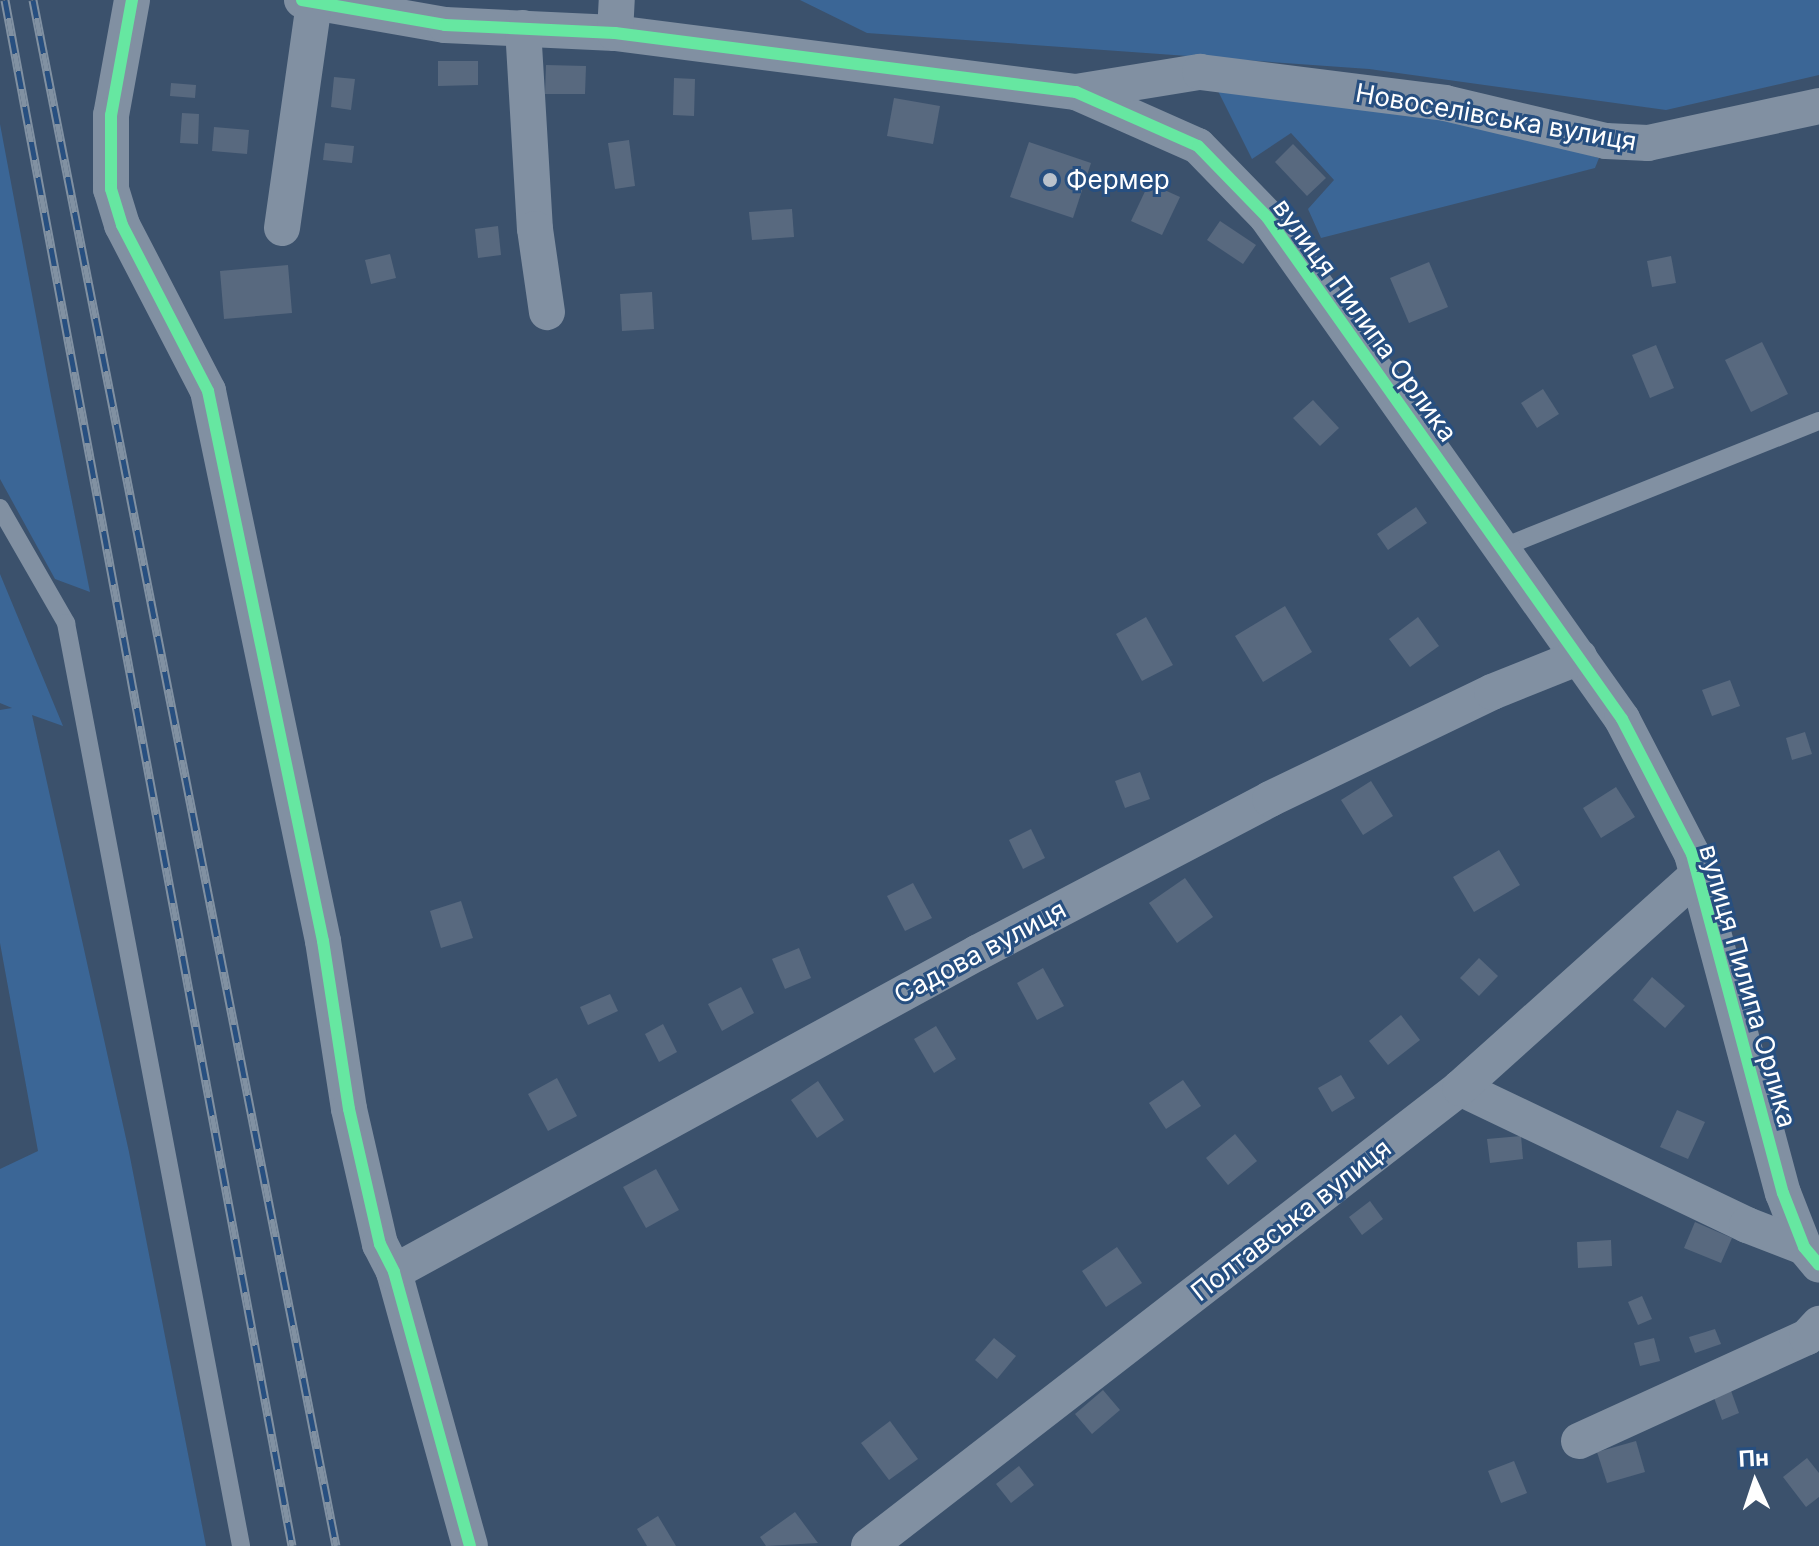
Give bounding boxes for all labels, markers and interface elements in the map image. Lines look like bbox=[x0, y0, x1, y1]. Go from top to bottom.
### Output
street label: Новоселівська вулиця bbox=[1353, 77, 1639, 157]
place label: Фермер bbox=[1066, 164, 1170, 196]
marker: Фермер bbox=[1041, 171, 1059, 189]
street label: вулиця Пилипа Орлика bbox=[1266, 192, 1464, 448]
street label: вулиця Пилипа Орлика bbox=[1693, 841, 1803, 1131]
street label: Садова вулиця bbox=[889, 894, 1071, 1010]
street label: Полтавська вулиця bbox=[1185, 1132, 1397, 1308]
north arrow bbox=[1715, 1442, 1795, 1522]
text: Пн bbox=[1738, 1444, 1769, 1472]

